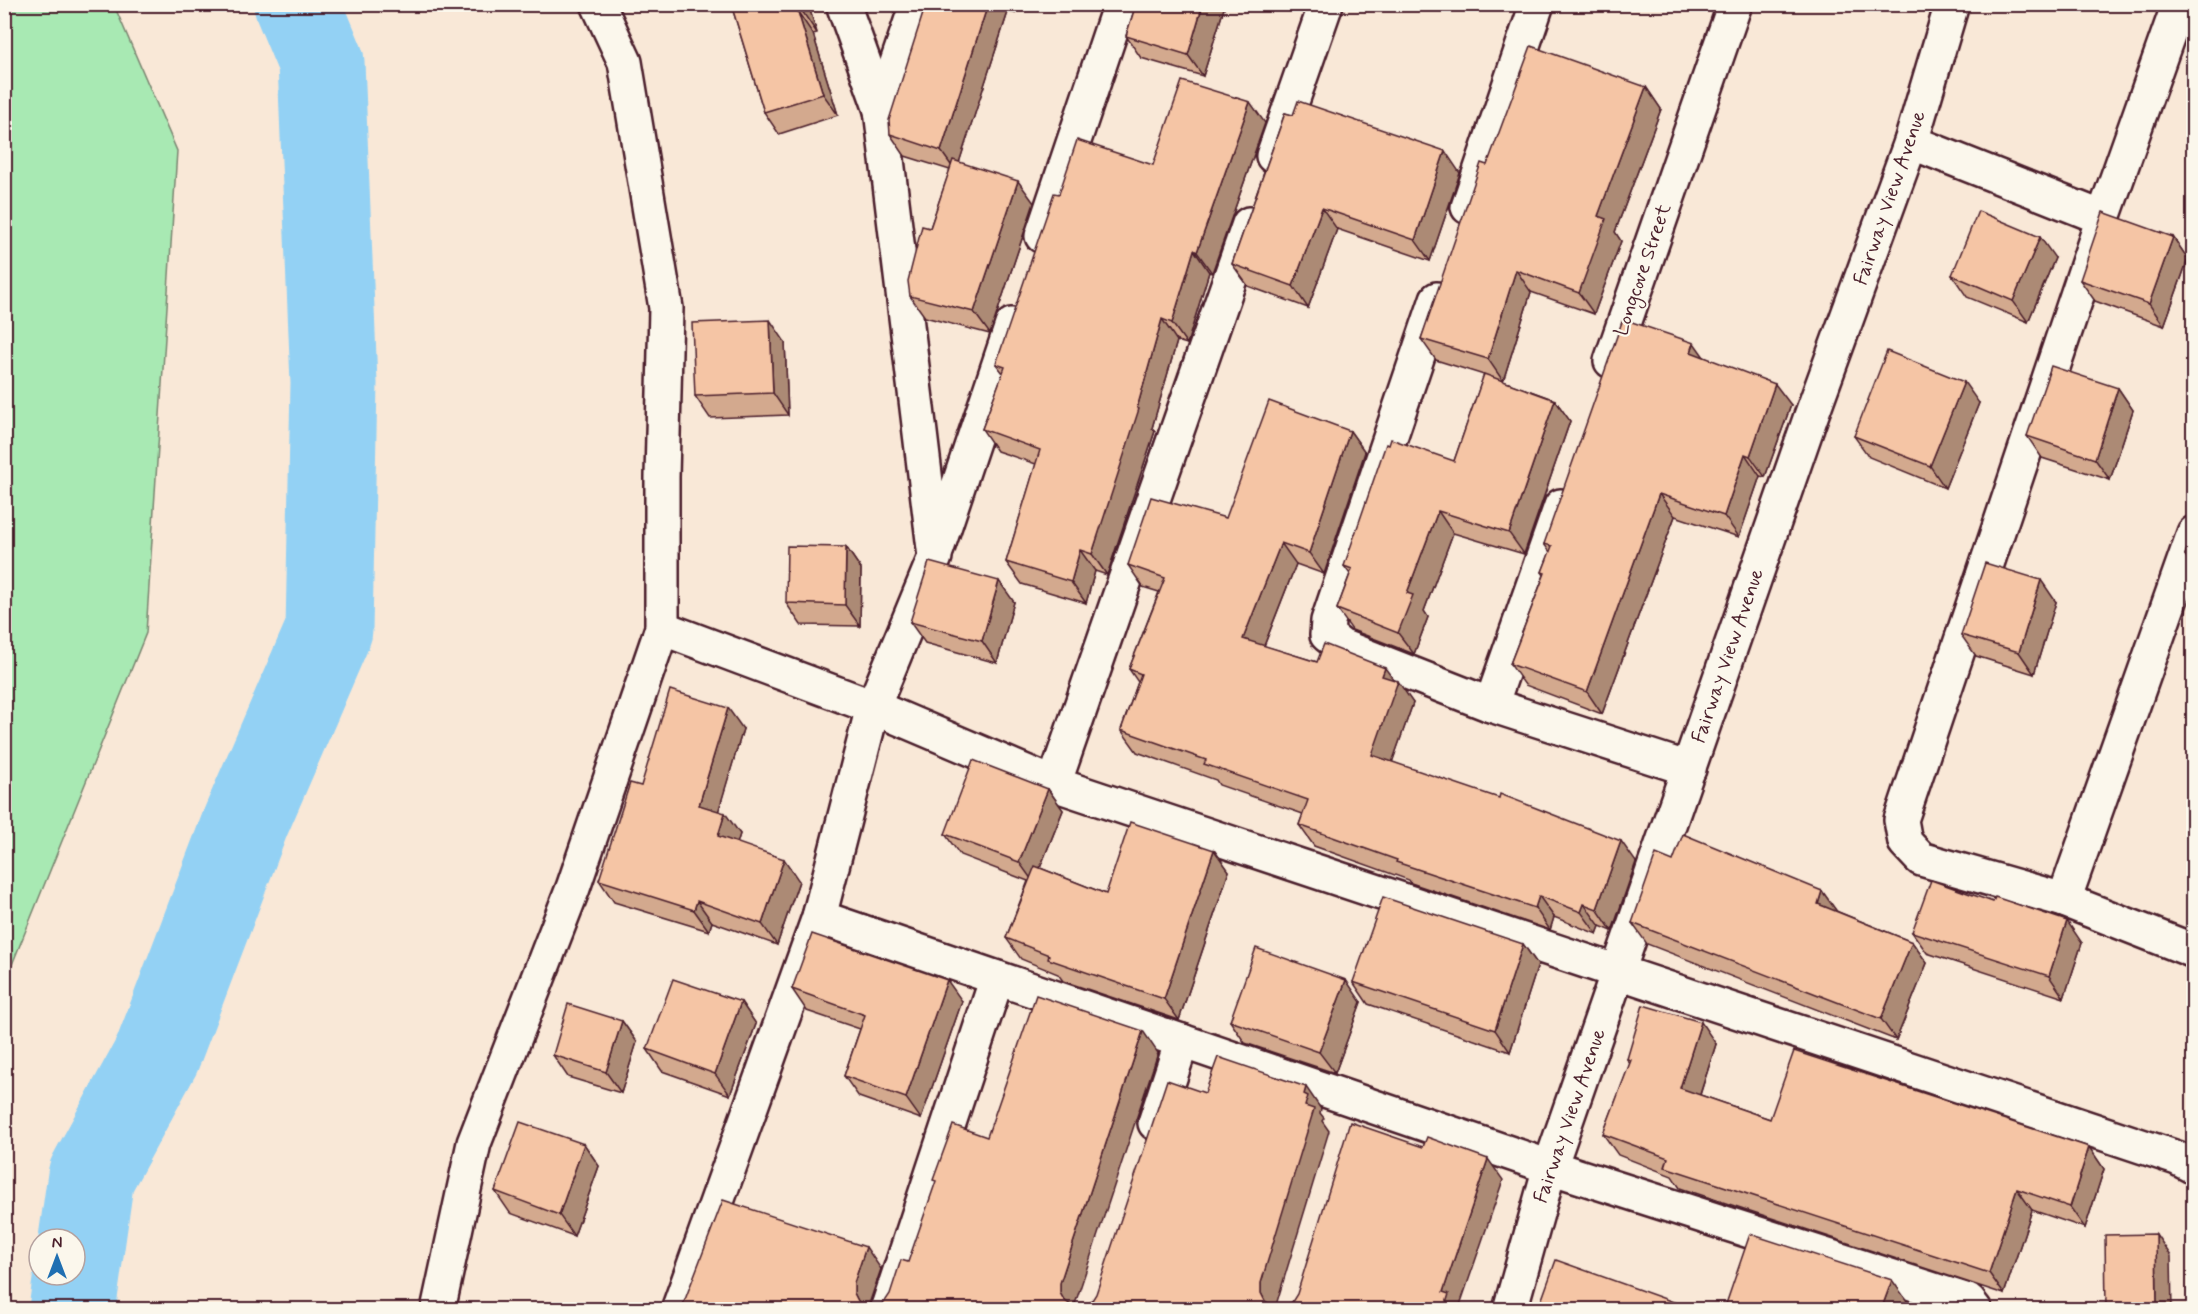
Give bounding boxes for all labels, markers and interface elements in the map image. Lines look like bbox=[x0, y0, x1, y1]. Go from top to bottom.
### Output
street label: Fairway View Avenue bbox=[1847, 107, 1933, 289]
street label: Longcove Street bbox=[1608, 200, 1679, 340]
street label: Fairway View Avenue bbox=[1685, 565, 1771, 747]
street label: Fairway View Avenue bbox=[1527, 1025, 1613, 1207]
north arrow bbox=[27, 1227, 87, 1287]
text: N bbox=[52, 1233, 62, 1254]

